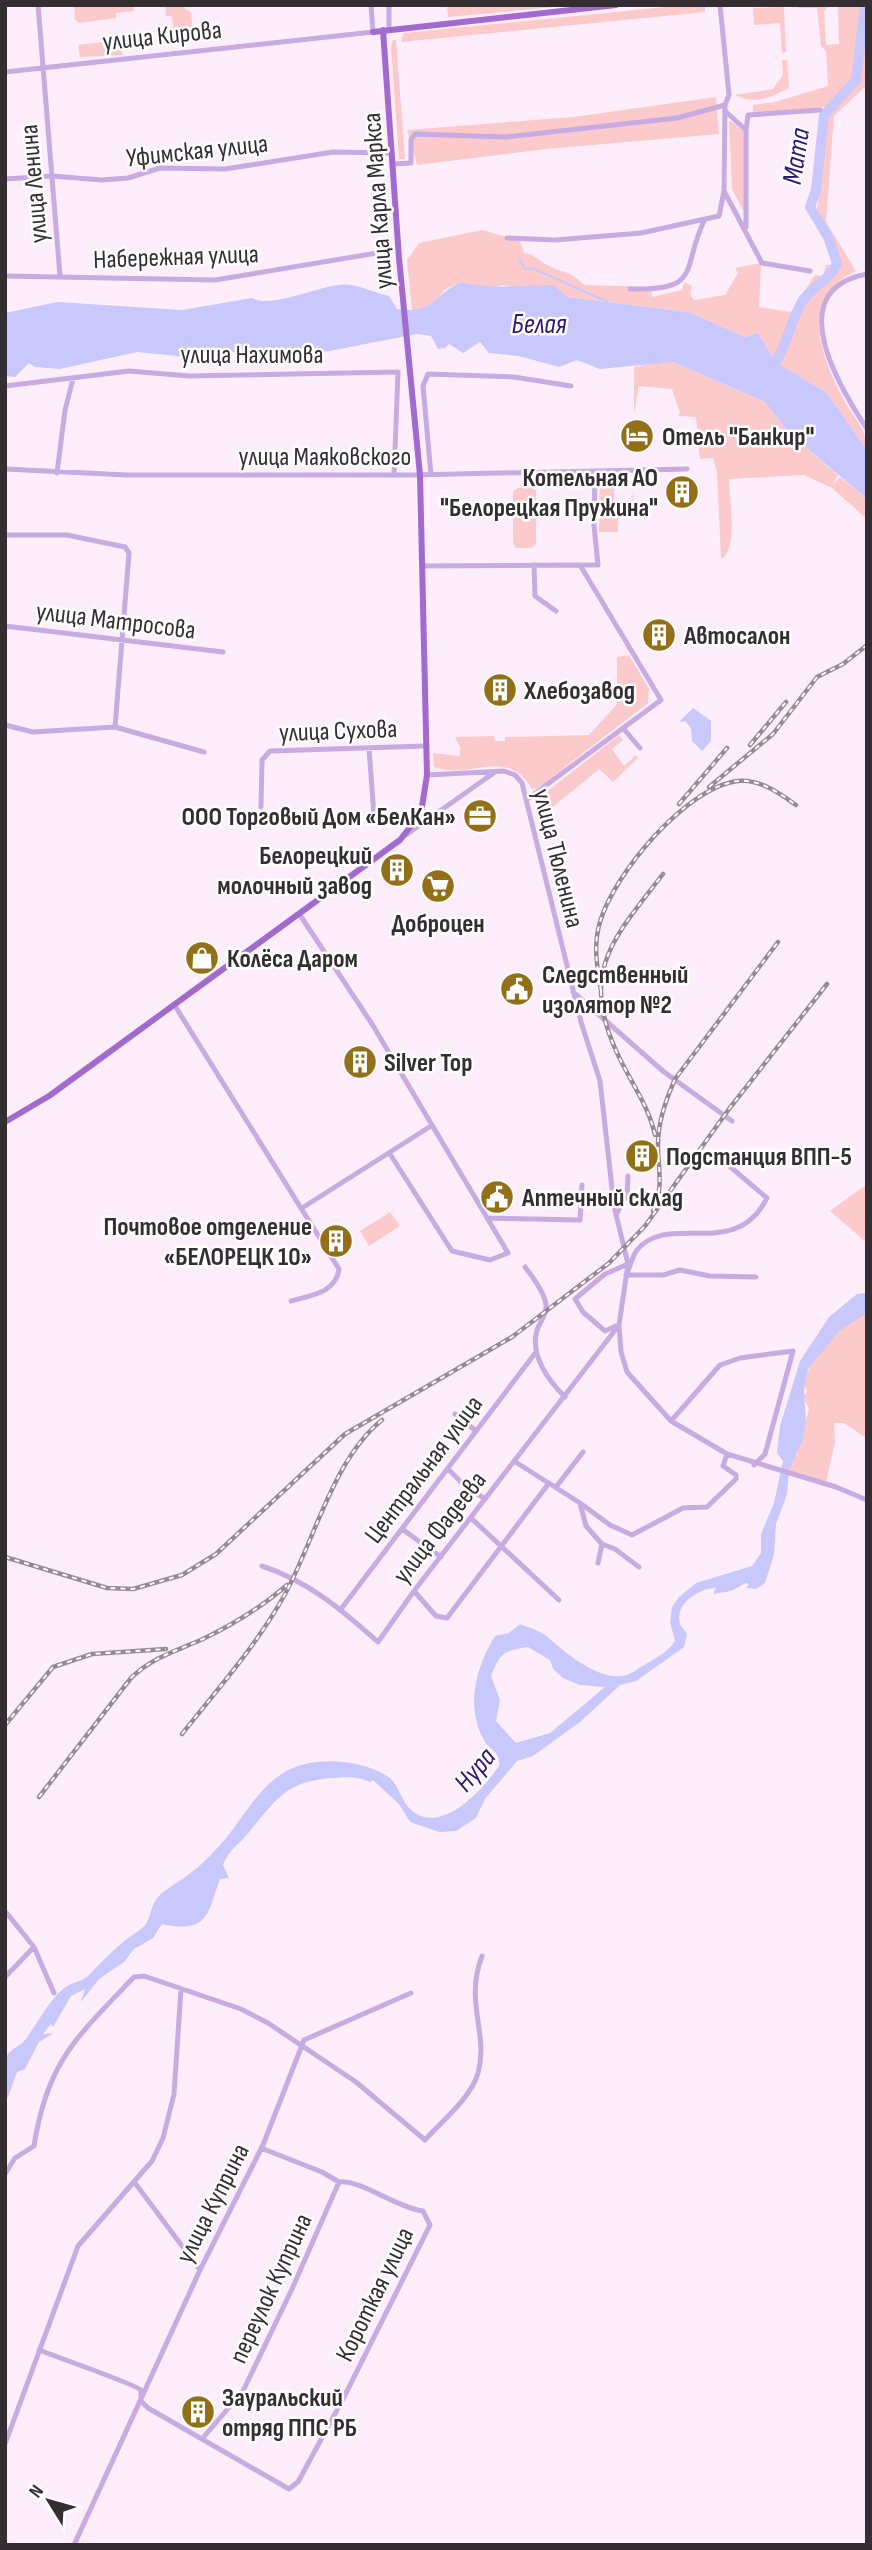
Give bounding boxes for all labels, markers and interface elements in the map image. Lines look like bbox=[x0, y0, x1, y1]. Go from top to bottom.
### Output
street label: улица Кирова bbox=[101, 15, 223, 58]
street label: улица Карла Маркса bbox=[357, 112, 400, 290]
street label: улица Ленина bbox=[14, 123, 55, 245]
water label: Мата bbox=[776, 125, 817, 187]
street label: Уфимская улица bbox=[125, 129, 270, 174]
street label: Набережная улица bbox=[93, 239, 259, 276]
water label: Белая bbox=[512, 308, 567, 341]
street label: улица Нахимова bbox=[181, 340, 323, 371]
hotel icon: Отель "Банкир" bbox=[618, 417, 656, 455]
place label: Отель "Банкир" bbox=[662, 422, 814, 453]
street label: улица Маяковского bbox=[239, 442, 411, 473]
place label: Котельная АО "Белорецкая Пружина" bbox=[440, 463, 658, 524]
building icon: Котельная АО "Белорецкая Пружина" bbox=[663, 473, 701, 511]
street label: улица Матросова bbox=[34, 596, 197, 647]
building icon: Автосалон bbox=[640, 616, 678, 654]
place label: Автосалон bbox=[683, 621, 790, 652]
building icon: Хлебозавод bbox=[481, 671, 519, 709]
place label: Хлебозавод bbox=[523, 676, 635, 707]
street label: улица Сухова bbox=[278, 714, 398, 749]
street label: улица Тюленина bbox=[525, 786, 590, 931]
office icon: ООО Торговый Дом «БелКан» bbox=[461, 797, 499, 835]
place label: ООО Торговый Дом «БелКан» bbox=[181, 802, 456, 833]
place label: Белорецкий молочный завод bbox=[217, 841, 372, 902]
building icon: Белорецкий молочный завод bbox=[378, 851, 416, 889]
supermarket icon: Доброцен bbox=[419, 867, 457, 905]
place label: Доброцен bbox=[391, 909, 485, 940]
shop icon: Колёса Даром bbox=[183, 939, 221, 977]
place label: Колёса Даром bbox=[227, 944, 358, 975]
place label: Следственный изолятор №2 bbox=[542, 960, 688, 1021]
public building icon: Следственный изолятор №2 bbox=[498, 970, 536, 1008]
building icon: Silver Top bbox=[341, 1043, 379, 1081]
place label: Silver Top bbox=[384, 1048, 472, 1079]
building icon: Подстанция ВПП-5 bbox=[623, 1137, 661, 1175]
place label: Подстанция ВПП-5 bbox=[666, 1142, 852, 1173]
public building icon: Аптечный склад bbox=[478, 1178, 516, 1216]
place label: Аптечный склад bbox=[521, 1183, 683, 1214]
place label: Почтовое отделение «БЕЛОРЕЦК 10» bbox=[103, 1212, 312, 1273]
building icon: Почтовое отделение «БЕЛОРЕЦК 10» bbox=[317, 1222, 355, 1260]
street label: Центральная улица bbox=[359, 1390, 490, 1550]
street label: улица Фадеева bbox=[387, 1466, 494, 1590]
water label: Нура bbox=[447, 1741, 503, 1799]
street label: улица Куприна bbox=[170, 2139, 257, 2269]
street label: переулок Куприна bbox=[223, 2209, 320, 2368]
street label: Короткая улица bbox=[330, 2223, 421, 2367]
place label: Зауральский отряд ППС РБ bbox=[222, 2383, 357, 2444]
building icon: Зауральский отряд ППС РБ bbox=[179, 2393, 217, 2431]
north arrow bbox=[14, 2466, 84, 2536]
text: N bbox=[24, 2481, 49, 2503]

